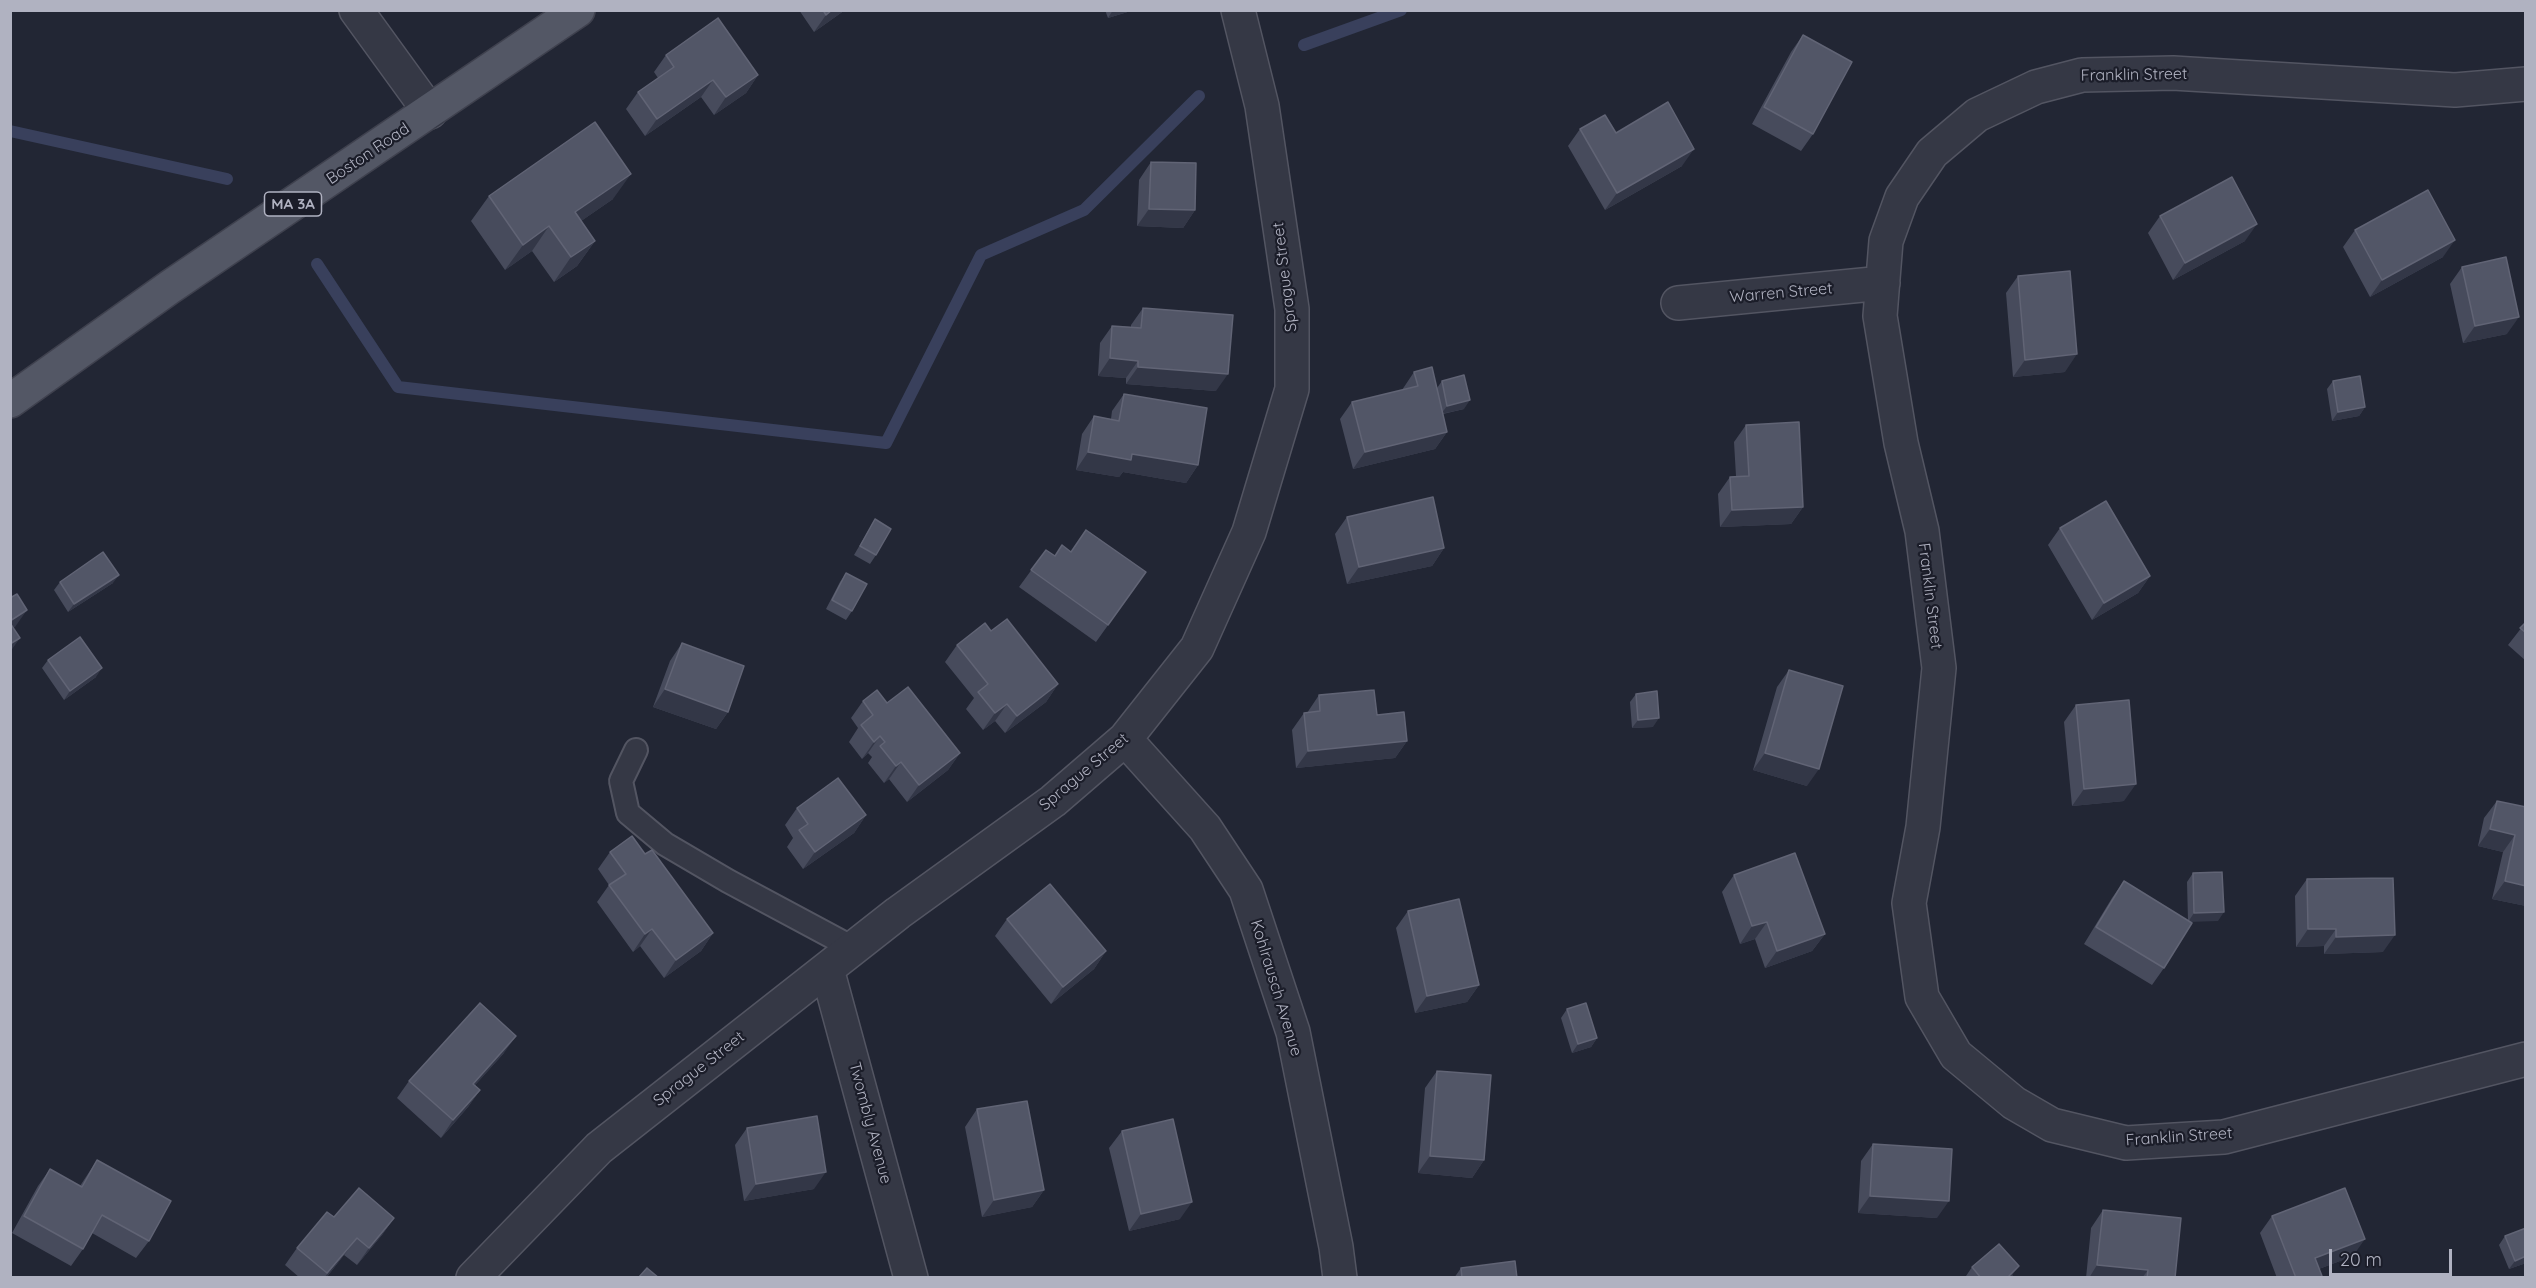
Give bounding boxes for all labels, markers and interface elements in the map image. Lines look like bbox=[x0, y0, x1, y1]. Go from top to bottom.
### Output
street label: Franklin Street bbox=[2080, 64, 2188, 86]
street label: Boston Road bbox=[323, 119, 413, 189]
road number: MA 3A bbox=[264, 192, 322, 216]
street label: Sprague Street bbox=[1269, 221, 1301, 333]
street label: Warren Street bbox=[1729, 279, 1833, 307]
street label: Franklin Street bbox=[1914, 542, 1946, 650]
street label: Sprague Street bbox=[1036, 729, 1132, 815]
street label: Kohlrausch Avenue bbox=[1246, 918, 1306, 1058]
street label: Sprague Street bbox=[650, 1027, 748, 1111]
street label: Twombly Avenue bbox=[845, 1060, 895, 1186]
street label: Franklin Street bbox=[2125, 1124, 2233, 1150]
scale bar bbox=[2332, 1237, 2455, 1275]
text: 20 m bbox=[2340, 1248, 2382, 1271]

